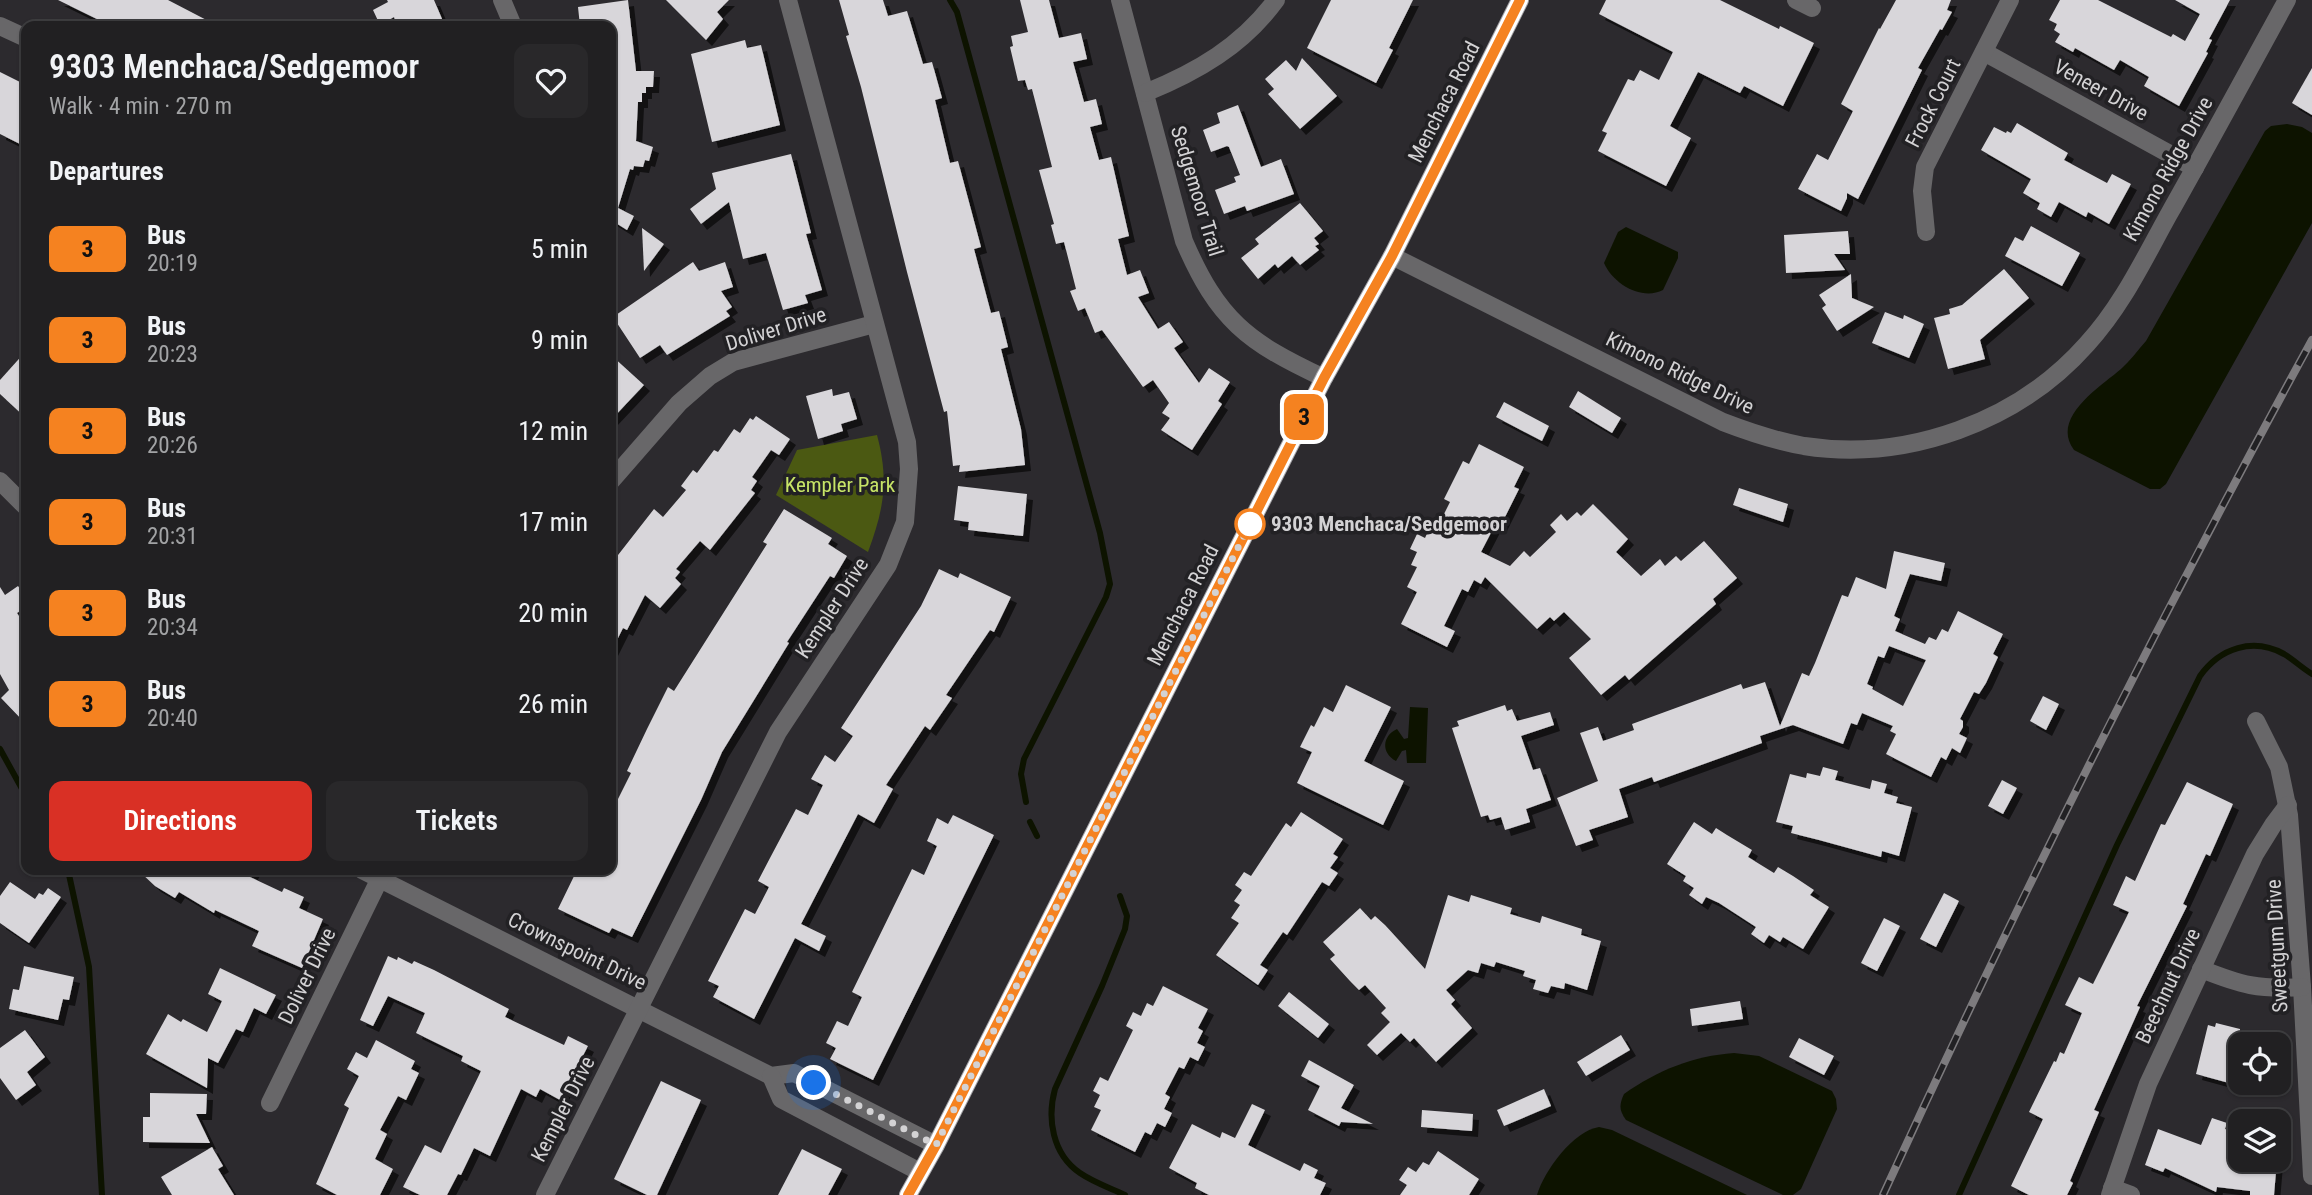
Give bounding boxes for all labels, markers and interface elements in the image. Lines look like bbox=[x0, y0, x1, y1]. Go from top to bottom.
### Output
street label: Menchaca Road bbox=[1403, 38, 1485, 166]
button: heart bbox=[514, 44, 588, 118]
text: 9303 Menchaca/Sedgemoor bbox=[49, 47, 419, 86]
street label: Veneer Drive bbox=[2050, 54, 2152, 126]
street label: Frock Court bbox=[1900, 55, 1966, 151]
street label: Kimono Ridge Drive bbox=[2118, 92, 2218, 245]
text: Walk · 4 min · 270 m bbox=[49, 93, 232, 120]
street label: Sedgemoor Trail bbox=[1166, 123, 1228, 259]
text: Departures bbox=[49, 156, 164, 186]
text: Bus bbox=[147, 220, 186, 250]
text: 5 min bbox=[531, 234, 588, 264]
text: 3 bbox=[81, 235, 94, 263]
text: 20:19 bbox=[147, 250, 198, 277]
street label: Doliver Drive bbox=[723, 302, 829, 356]
text: Bus bbox=[147, 311, 186, 341]
text: 9 min bbox=[531, 325, 588, 355]
text: 3 bbox=[81, 326, 94, 354]
street label: Kimono Ridge Drive bbox=[1602, 327, 1758, 419]
text: 20:23 bbox=[147, 341, 198, 368]
line badge: 3 bbox=[1281, 394, 1327, 440]
text: Bus bbox=[147, 402, 186, 432]
text: 3 bbox=[1298, 403, 1310, 431]
text: 12 min bbox=[518, 416, 588, 446]
text: 3 bbox=[81, 417, 94, 445]
text: 20:26 bbox=[147, 432, 198, 459]
park label: Kempler Park bbox=[785, 473, 896, 497]
text: Bus bbox=[147, 493, 186, 523]
text: 17 min bbox=[518, 507, 588, 537]
text: 3 bbox=[81, 508, 94, 536]
marker: 9303 Menchaca/Sedgemoor bbox=[1235, 509, 1265, 539]
place label: 9303 Menchaca/Sedgemoor bbox=[1271, 512, 1507, 536]
text: 20:31 bbox=[147, 523, 198, 550]
street label: Menchaca Road bbox=[1142, 541, 1224, 669]
street label: Kempler Drive bbox=[791, 553, 873, 663]
text: Bus bbox=[147, 584, 186, 614]
text: 20 min bbox=[518, 598, 588, 628]
text: 3 bbox=[81, 599, 94, 627]
text: 20:34 bbox=[147, 614, 198, 641]
text: Bus bbox=[147, 675, 186, 705]
text: 26 min bbox=[518, 689, 588, 719]
text: 3 bbox=[81, 690, 94, 718]
text: 20:40 bbox=[147, 705, 198, 732]
button: Directions bbox=[49, 781, 312, 861]
button: Tickets bbox=[326, 781, 588, 861]
street label: Sweetgum Drive bbox=[2262, 879, 2292, 1013]
street label: Crownspoint Drive bbox=[504, 907, 650, 995]
street label: Doliver Drive bbox=[273, 924, 341, 1028]
street label: Beechnut Drive bbox=[2131, 924, 2205, 1047]
map controls bbox=[2228, 1032, 2291, 1172]
button: locate bbox=[2228, 1032, 2291, 1095]
street label: Kempler Drive bbox=[526, 1052, 600, 1166]
your location bbox=[796, 1065, 831, 1100]
button: layers bbox=[2228, 1109, 2291, 1172]

